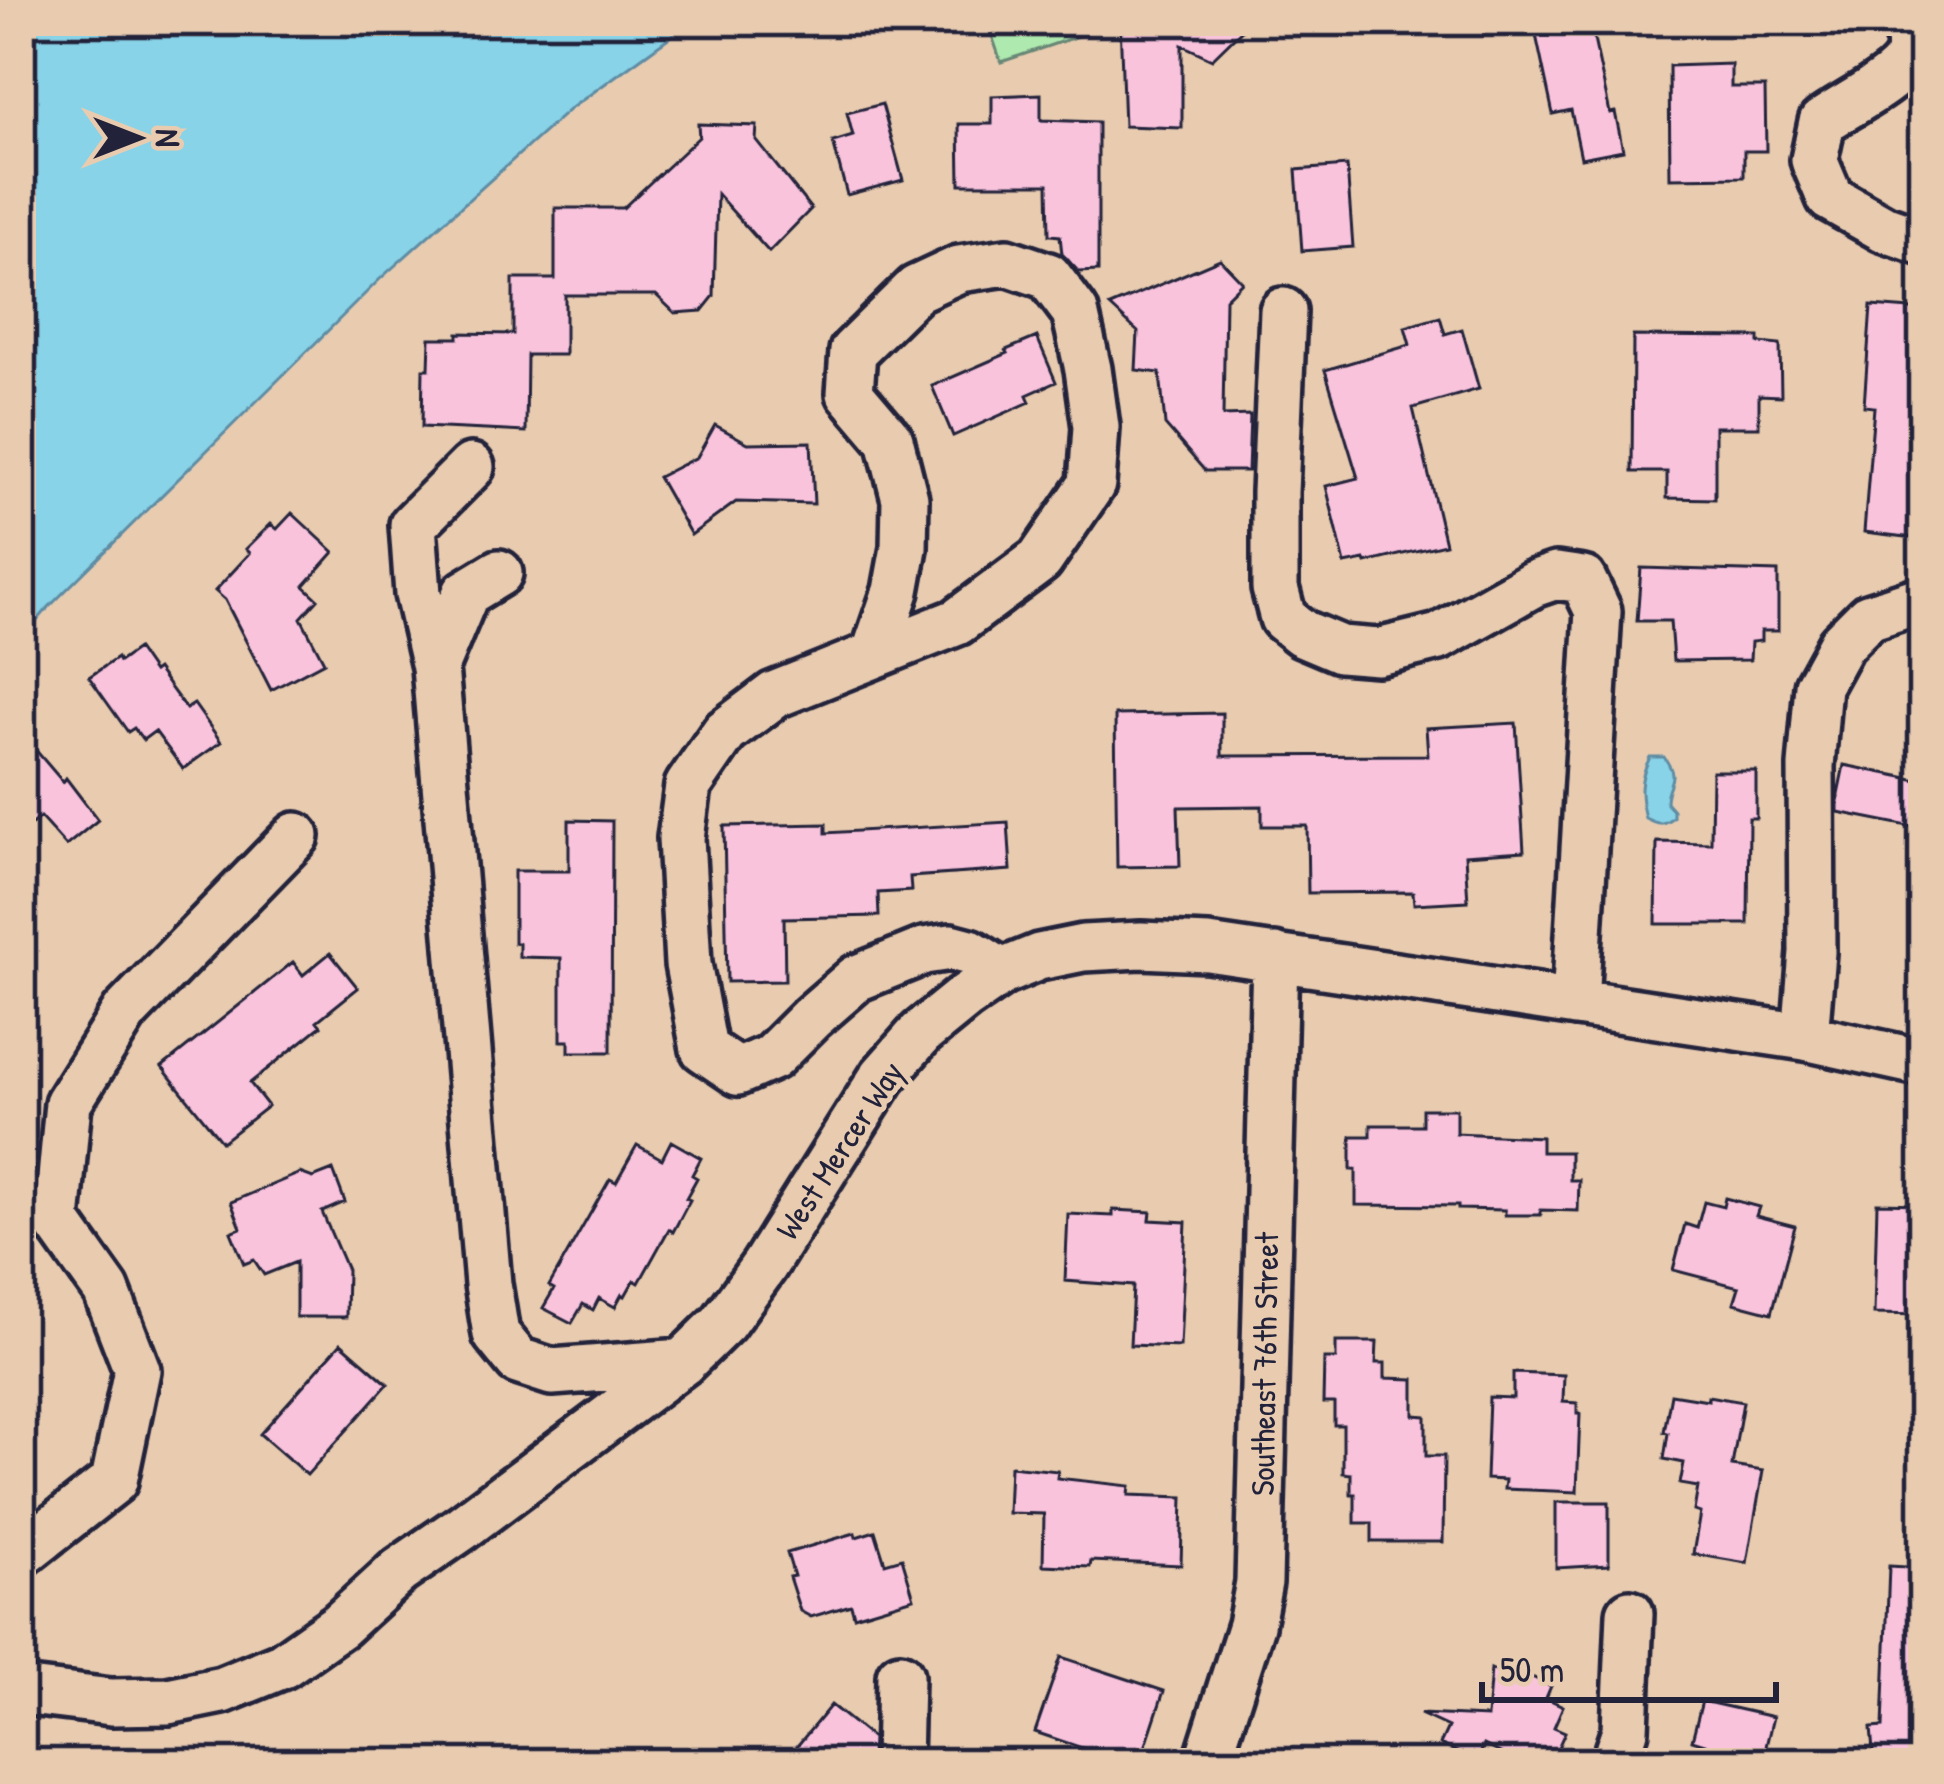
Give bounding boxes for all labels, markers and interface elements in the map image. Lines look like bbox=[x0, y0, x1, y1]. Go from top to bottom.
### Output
north arrow bbox=[78, 78, 198, 198]
text: N bbox=[146, 129, 190, 147]
street label: West Mercer Way bbox=[765, 1052, 914, 1248]
street label: Southeast 76th Street bbox=[1240, 1231, 1288, 1496]
scale bar bbox=[1482, 1628, 1776, 1702]
text: 50 m bbox=[1500, 1644, 1564, 1693]

